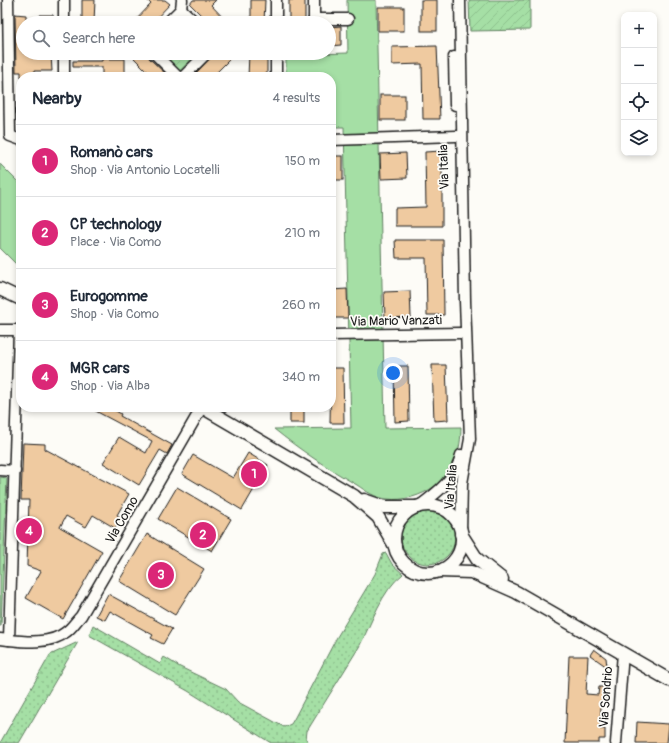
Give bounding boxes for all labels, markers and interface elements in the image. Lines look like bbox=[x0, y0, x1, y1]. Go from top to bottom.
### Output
map controls bbox=[621, 12, 657, 156]
button: + bbox=[621, 12, 657, 48]
search box bbox=[16, 16, 336, 60]
icon: search bbox=[30, 27, 52, 49]
text: Search here bbox=[62, 29, 135, 48]
button: − bbox=[621, 48, 657, 84]
button: locate bbox=[621, 84, 657, 120]
text: Nearby bbox=[32, 88, 81, 109]
text: 4 results bbox=[273, 90, 320, 106]
button: layers bbox=[621, 120, 657, 156]
text: Romanò cars bbox=[70, 143, 153, 162]
street label: Via Italia bbox=[435, 144, 453, 190]
text: 1 bbox=[42, 153, 48, 169]
text: 150 m bbox=[285, 153, 320, 169]
text: Shop · Via Antonio Locatelli bbox=[70, 162, 220, 178]
text: CP technology bbox=[70, 215, 161, 234]
text: 2 bbox=[41, 225, 49, 241]
text: 210 m bbox=[284, 225, 320, 241]
text: Place · Via Como bbox=[70, 234, 161, 250]
text: Eurogomme bbox=[70, 287, 148, 306]
text: 3 bbox=[41, 297, 49, 313]
text: 260 m bbox=[282, 297, 320, 313]
text: Shop · Via Como bbox=[70, 306, 159, 322]
street label: Via Mario Vanzati bbox=[350, 312, 442, 330]
text: MGR cars bbox=[70, 359, 129, 378]
your location bbox=[383, 363, 403, 383]
text: 4 bbox=[41, 369, 49, 385]
text: 340 m bbox=[282, 369, 320, 385]
text: Shop · Via Alba bbox=[70, 378, 150, 394]
pin: 1 bbox=[241, 459, 267, 489]
street label: Via Italia bbox=[441, 464, 461, 510]
street label: Via Como bbox=[102, 493, 142, 547]
pin: 4 bbox=[16, 516, 42, 546]
pin: 2 bbox=[190, 520, 216, 550]
pin: 3 bbox=[148, 560, 174, 590]
street label: Via Sondrio bbox=[596, 666, 616, 728]

